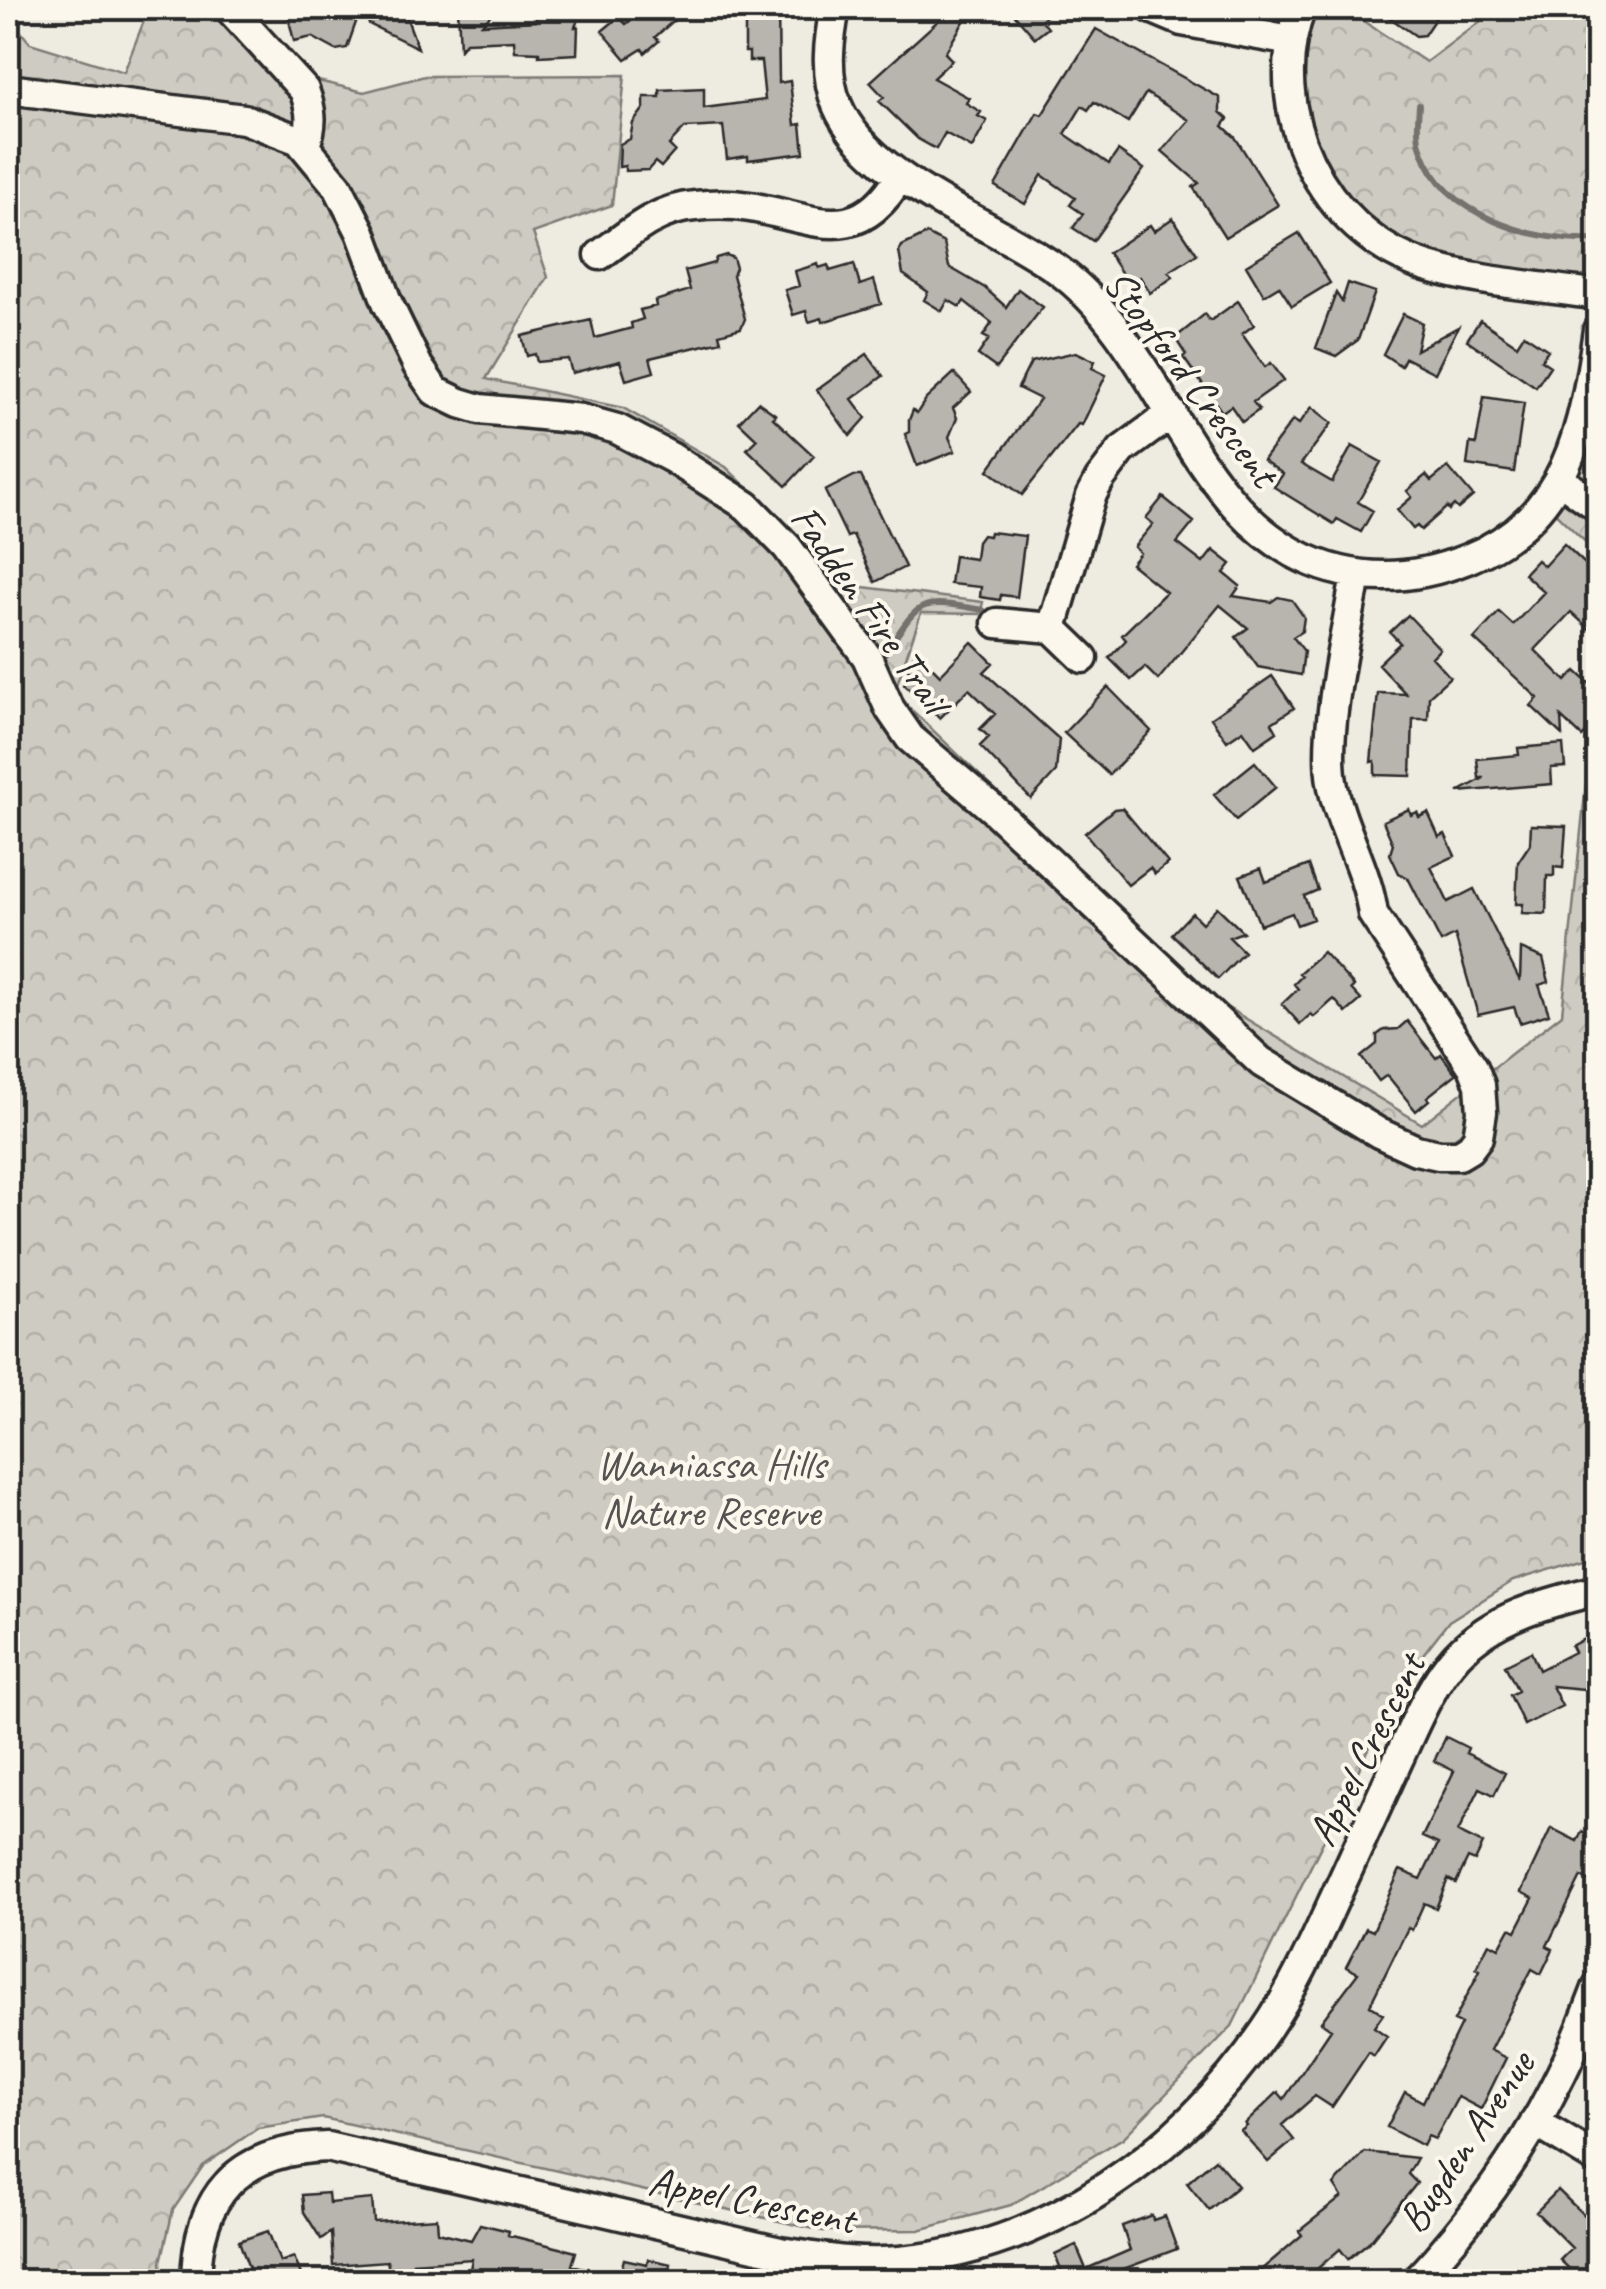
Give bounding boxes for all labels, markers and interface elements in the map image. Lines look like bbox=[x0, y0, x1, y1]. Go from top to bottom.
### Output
street label: Stopford Crescent bbox=[1092, 259, 1292, 500]
street label: Fadden Fire Trail bbox=[779, 495, 965, 729]
park label: Wanniassa Hills Nature Reserve bbox=[597, 1438, 829, 1539]
street label: Appel Crescent bbox=[1295, 1641, 1439, 1855]
street label: Bugden Avenue bbox=[1386, 2039, 1548, 2243]
street label: Appel Crescent bbox=[644, 2155, 863, 2247]

